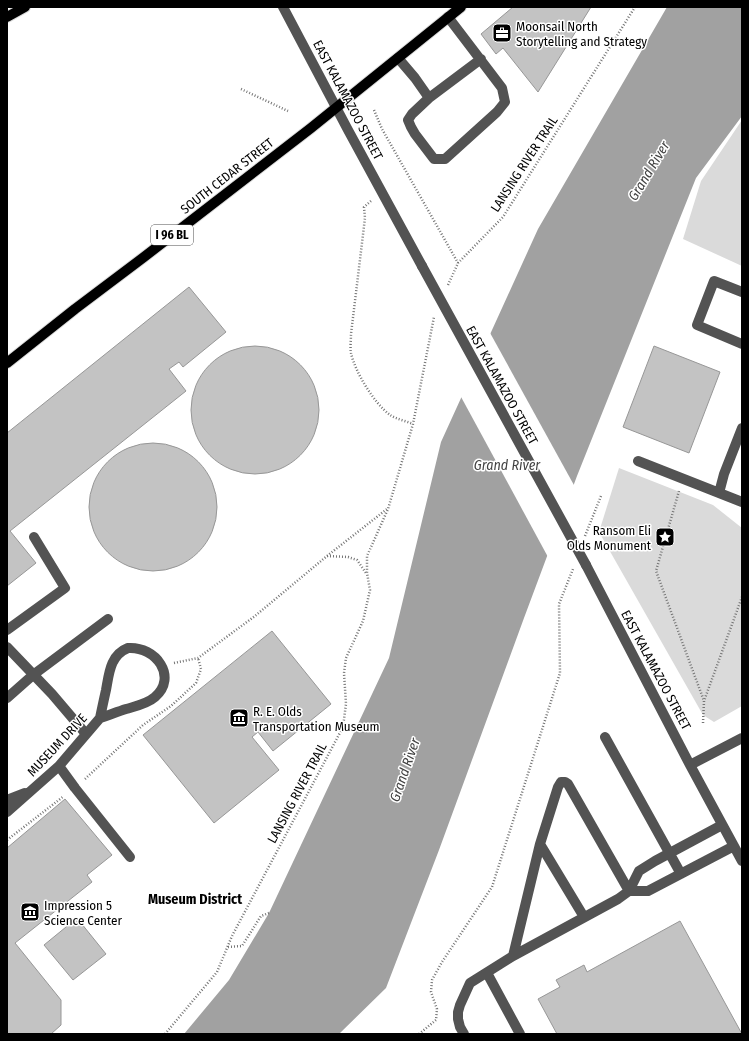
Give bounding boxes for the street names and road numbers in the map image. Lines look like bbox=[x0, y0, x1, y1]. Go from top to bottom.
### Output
street label: EAST KALAMAZOO STREET bbox=[310, 38, 386, 162]
street label: LANSING RIVER TRAIL bbox=[487, 113, 561, 215]
street label: SOUTH CEDAR STREET bbox=[178, 135, 276, 217]
road number: I 96 BL bbox=[151, 225, 193, 245]
street label: EAST KALAMAZOO STREET bbox=[463, 323, 541, 447]
street label: EAST KALAMAZOO STREET bbox=[618, 608, 694, 732]
street label: MUSEUM DRIVE bbox=[24, 711, 90, 779]
street label: LANSING RIVER TRAIL bbox=[264, 740, 330, 846]

